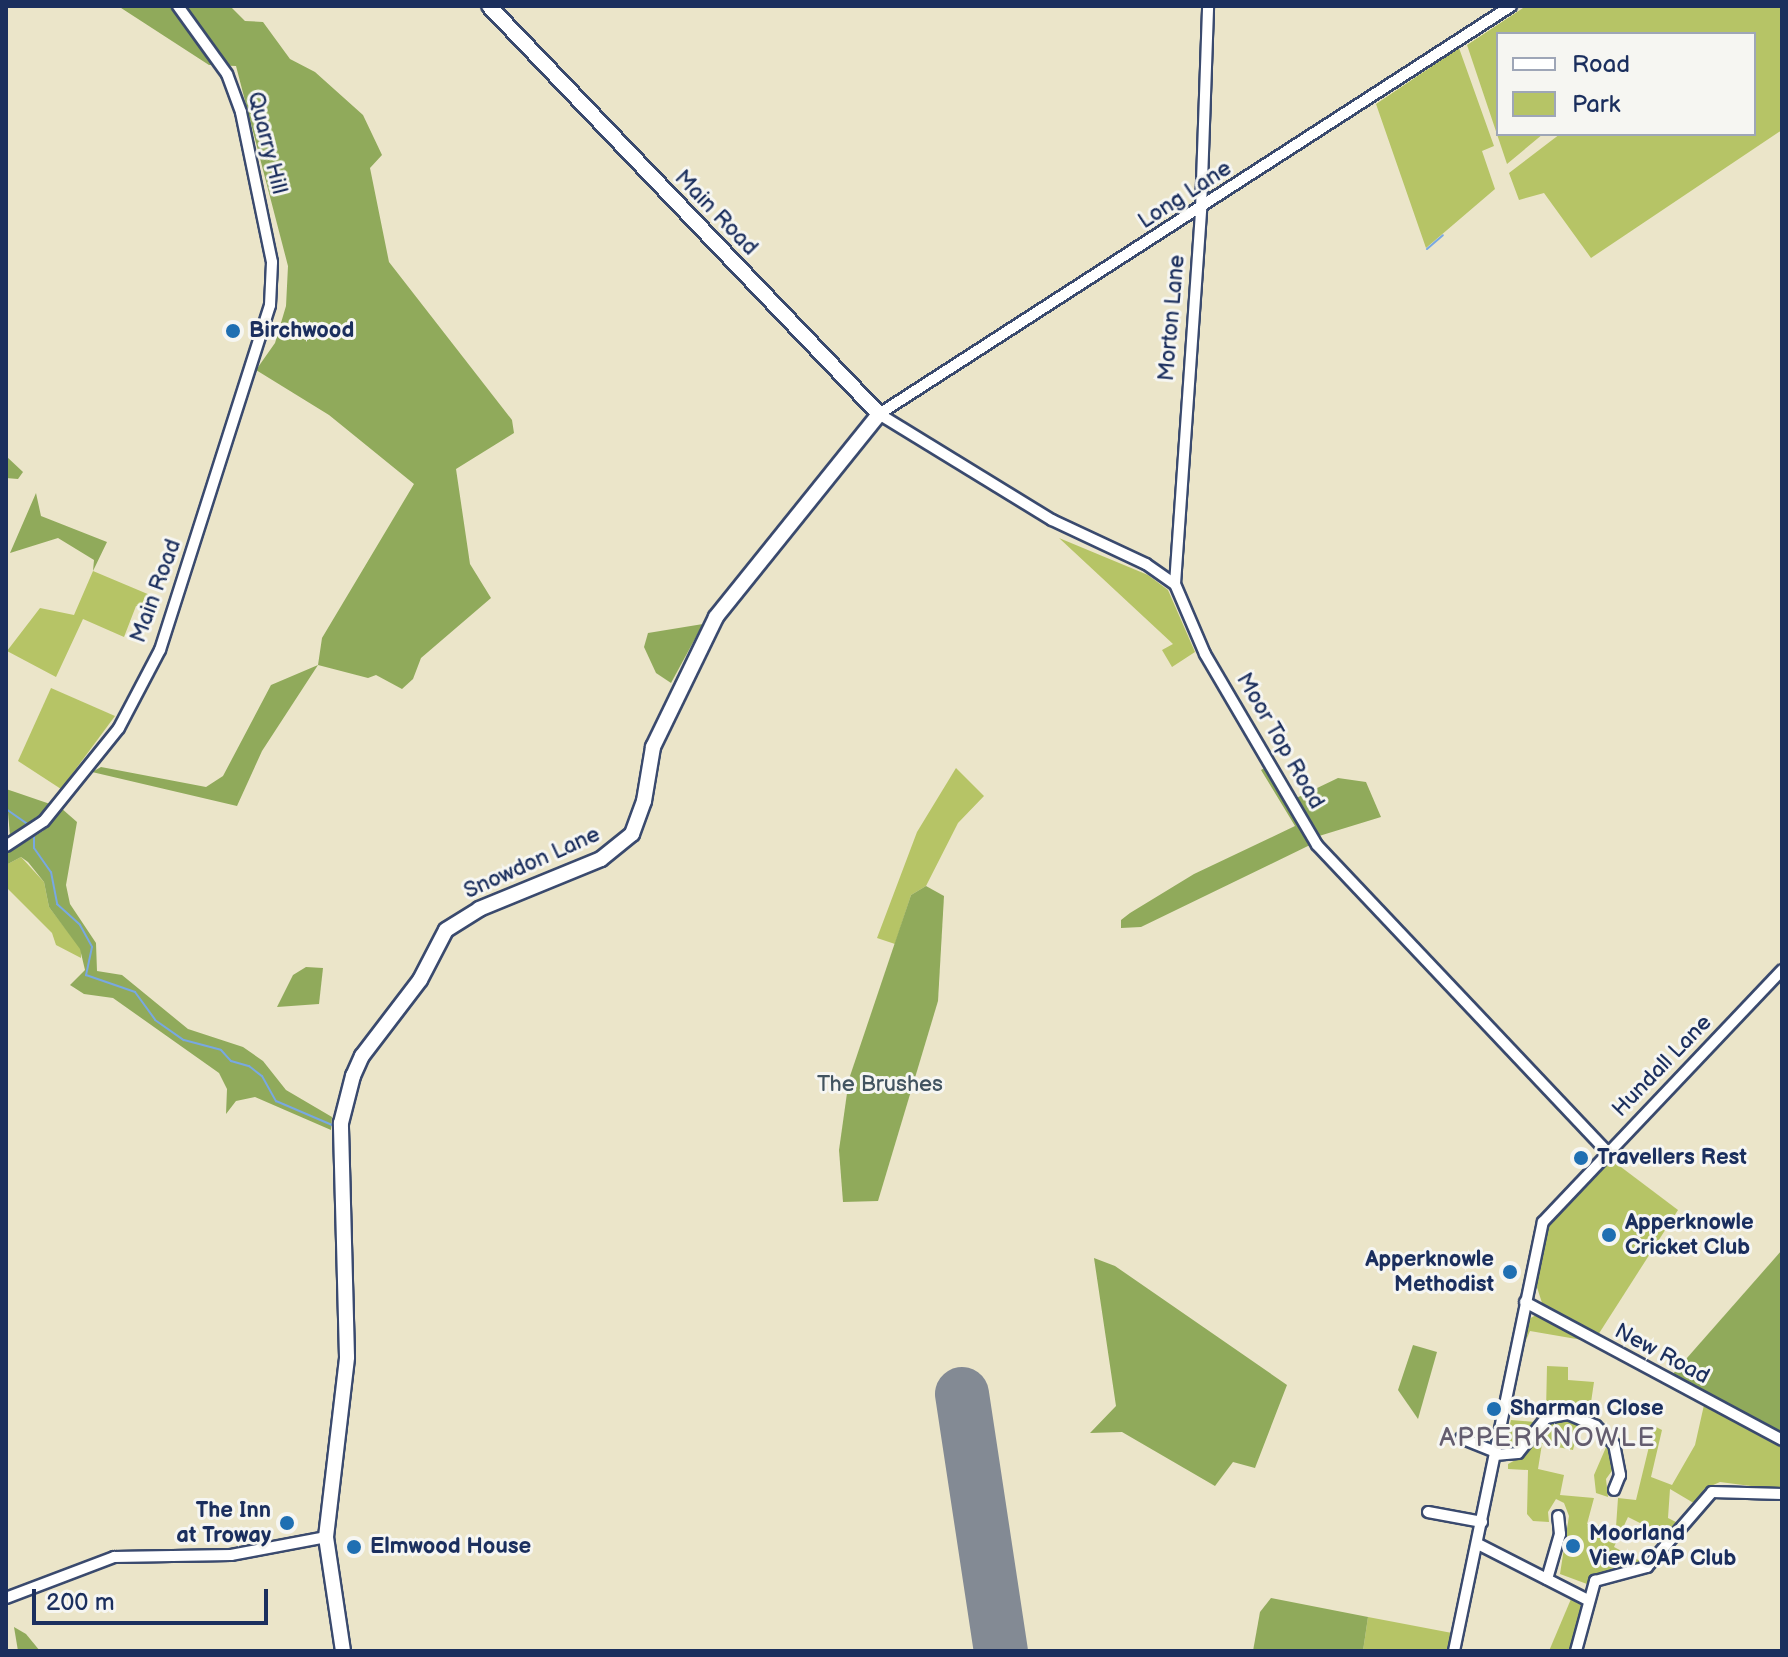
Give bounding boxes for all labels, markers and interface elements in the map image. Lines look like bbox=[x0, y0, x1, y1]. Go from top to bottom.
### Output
legend bbox=[1496, 32, 1756, 136]
text: Road bbox=[1572, 50, 1630, 79]
street label: Quarry Hill bbox=[241, 89, 293, 197]
text: Park bbox=[1572, 90, 1620, 119]
street label: Long Lane bbox=[1134, 155, 1236, 235]
street label: Main Road bbox=[669, 165, 763, 261]
street label: Morton Lane bbox=[1153, 254, 1191, 382]
place label: Birchwood bbox=[249, 318, 354, 344]
marker: Birchwood bbox=[224, 322, 242, 340]
street label: Main Road bbox=[125, 536, 187, 646]
street label: Moor Top Road bbox=[1230, 668, 1330, 814]
street label: Snowdon Lane bbox=[460, 821, 604, 905]
street label: Hundall Lane bbox=[1607, 1010, 1717, 1122]
park label: The Brushes bbox=[817, 1072, 943, 1098]
place label: Travellers Rest bbox=[1597, 1145, 1747, 1171]
marker: Travellers Rest bbox=[1572, 1149, 1590, 1167]
place label: Apperknowle Cricket Club bbox=[1625, 1209, 1754, 1260]
marker: Apperknowle Cricket Club bbox=[1600, 1226, 1618, 1244]
place label: Apperknowle Methodist bbox=[1365, 1246, 1494, 1298]
marker: Apperknowle Methodist bbox=[1501, 1263, 1519, 1281]
street label: New Road bbox=[1610, 1318, 1714, 1390]
place label: Sharman Close bbox=[1510, 1396, 1664, 1422]
marker: Sharman Close bbox=[1485, 1400, 1503, 1418]
district label: APPERKNOWLE bbox=[1439, 1423, 1657, 1455]
place label: The Inn at Troway bbox=[176, 1497, 271, 1548]
marker: The Inn at Troway bbox=[278, 1514, 296, 1532]
place label: Moorland View OAP Club bbox=[1589, 1520, 1736, 1572]
place label: Elmwood House bbox=[370, 1534, 531, 1560]
marker: Moorland View OAP Club bbox=[1564, 1537, 1582, 1555]
marker: Elmwood House bbox=[345, 1538, 363, 1556]
scale bar bbox=[36, 1573, 272, 1623]
text: 200 m bbox=[46, 1588, 115, 1617]

